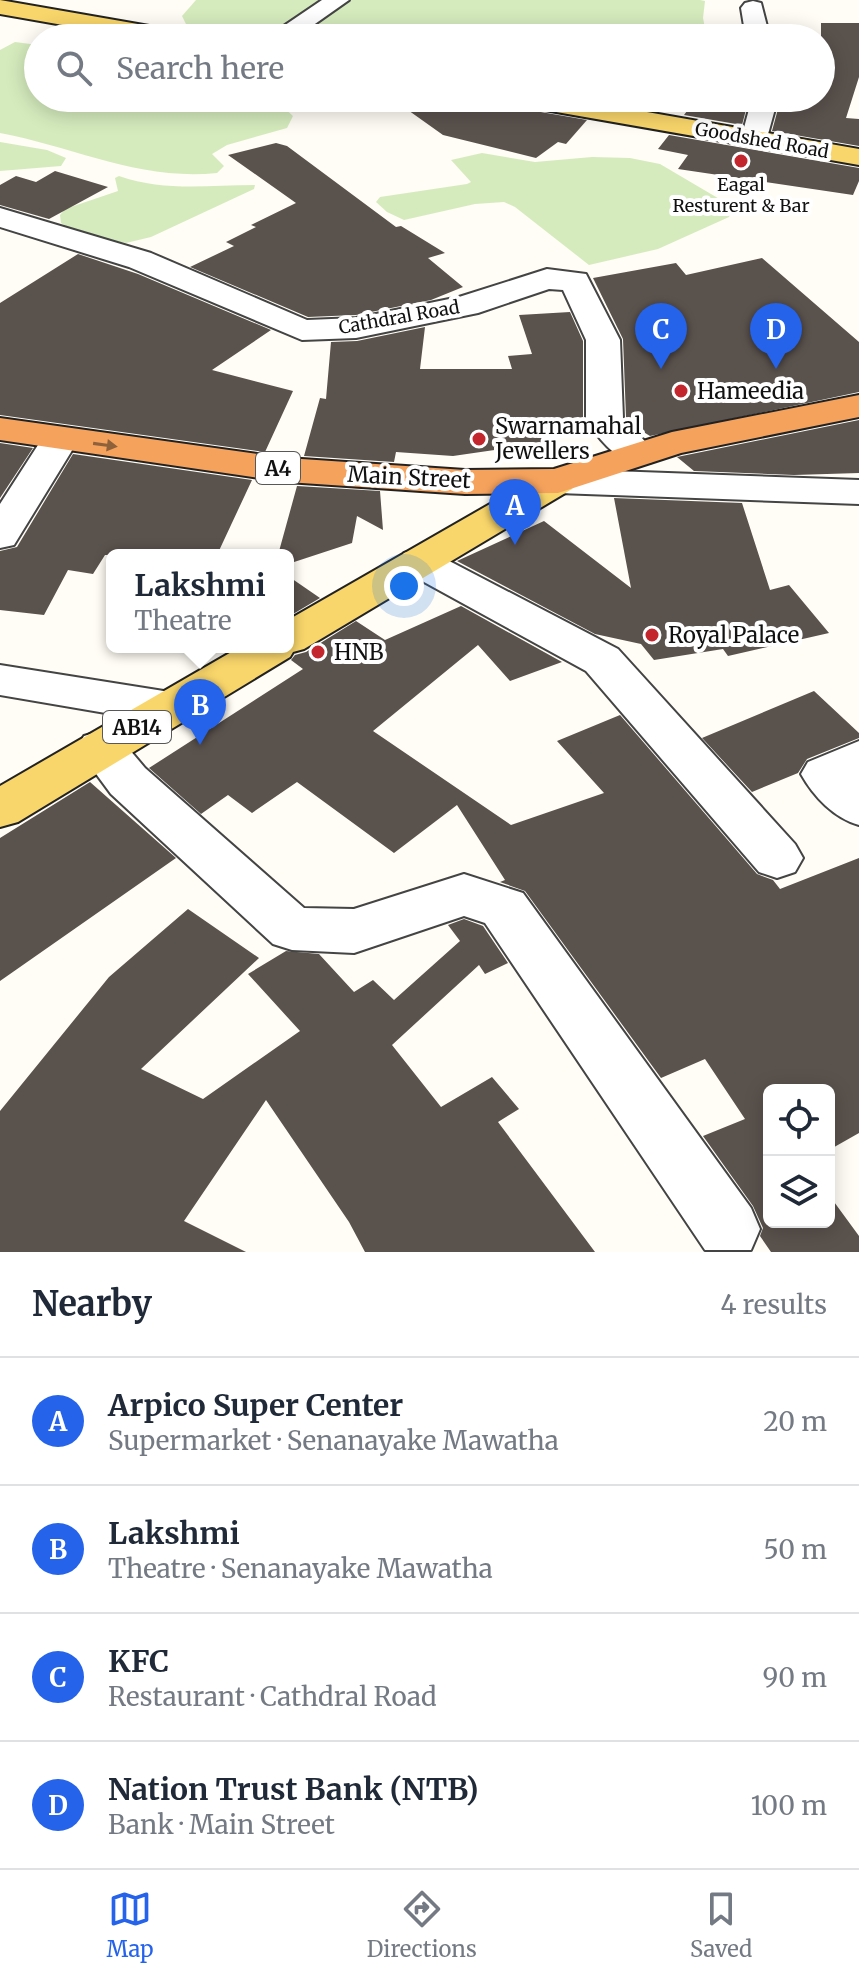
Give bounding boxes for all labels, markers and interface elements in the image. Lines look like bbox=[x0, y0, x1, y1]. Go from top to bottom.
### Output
search box bbox=[24, 24, 835, 112]
icon: search bbox=[52, 46, 96, 90]
text: Search here bbox=[116, 49, 284, 87]
street label: Goodshed Road bbox=[693, 117, 831, 163]
marker: Eagal Resturent & Bar bbox=[732, 152, 750, 170]
place label: Eagal Resturent & Bar bbox=[672, 173, 810, 217]
street label: Cathdral Road bbox=[337, 295, 461, 339]
pin: C bbox=[635, 303, 687, 369]
pin: D bbox=[750, 303, 802, 369]
place label: Hameedia bbox=[697, 377, 804, 405]
marker: Hameedia bbox=[672, 382, 690, 400]
place label: Swarnamahal Jewellers bbox=[494, 412, 641, 465]
marker: Swarnamahal Jewellers bbox=[470, 430, 488, 448]
one-way arrow bbox=[93, 439, 118, 452]
road number: A4 bbox=[256, 452, 300, 484]
street label: Main Street bbox=[347, 460, 472, 494]
pin: A bbox=[489, 479, 541, 545]
popup bbox=[106, 549, 294, 653]
text: Lakshmi bbox=[134, 566, 266, 604]
your location bbox=[384, 566, 424, 606]
text: Theatre bbox=[134, 604, 232, 637]
place label: Royal Palace bbox=[668, 621, 799, 649]
marker: Royal Palace bbox=[643, 626, 661, 644]
place label: HNB bbox=[334, 638, 384, 666]
marker: HNB bbox=[309, 643, 327, 661]
pin: B bbox=[174, 679, 226, 745]
road number: AB14 bbox=[103, 711, 171, 743]
map controls bbox=[763, 1084, 835, 1228]
button: locate bbox=[763, 1084, 835, 1156]
button: layers bbox=[763, 1156, 835, 1228]
text: Nearby bbox=[32, 1283, 152, 1325]
text: 4 results bbox=[720, 1288, 827, 1321]
text: Arpico Super Center bbox=[108, 1386, 403, 1424]
text: A bbox=[49, 1405, 67, 1438]
text: 20 m bbox=[763, 1405, 827, 1438]
text: Supermarket · Senanayake Mawatha bbox=[108, 1424, 559, 1457]
text: Lakshmi bbox=[108, 1514, 240, 1552]
text: B bbox=[49, 1533, 67, 1566]
text: 50 m bbox=[763, 1533, 827, 1566]
text: Theatre · Senanayake Mawatha bbox=[108, 1552, 493, 1585]
text: KFC bbox=[108, 1642, 169, 1680]
text: C bbox=[49, 1661, 67, 1694]
text: 90 m bbox=[763, 1661, 827, 1694]
text: Restaurant · Cathdral Road bbox=[108, 1680, 437, 1713]
text: Nation Trust Bank (NTB) bbox=[108, 1770, 479, 1808]
text: D bbox=[48, 1789, 68, 1822]
text: 100 m bbox=[751, 1789, 827, 1822]
text: Bank · Main Street bbox=[108, 1808, 335, 1841]
tab: Map bbox=[107, 1887, 154, 1963]
tab: Directions bbox=[367, 1887, 477, 1963]
tab: Saved bbox=[690, 1887, 752, 1963]

